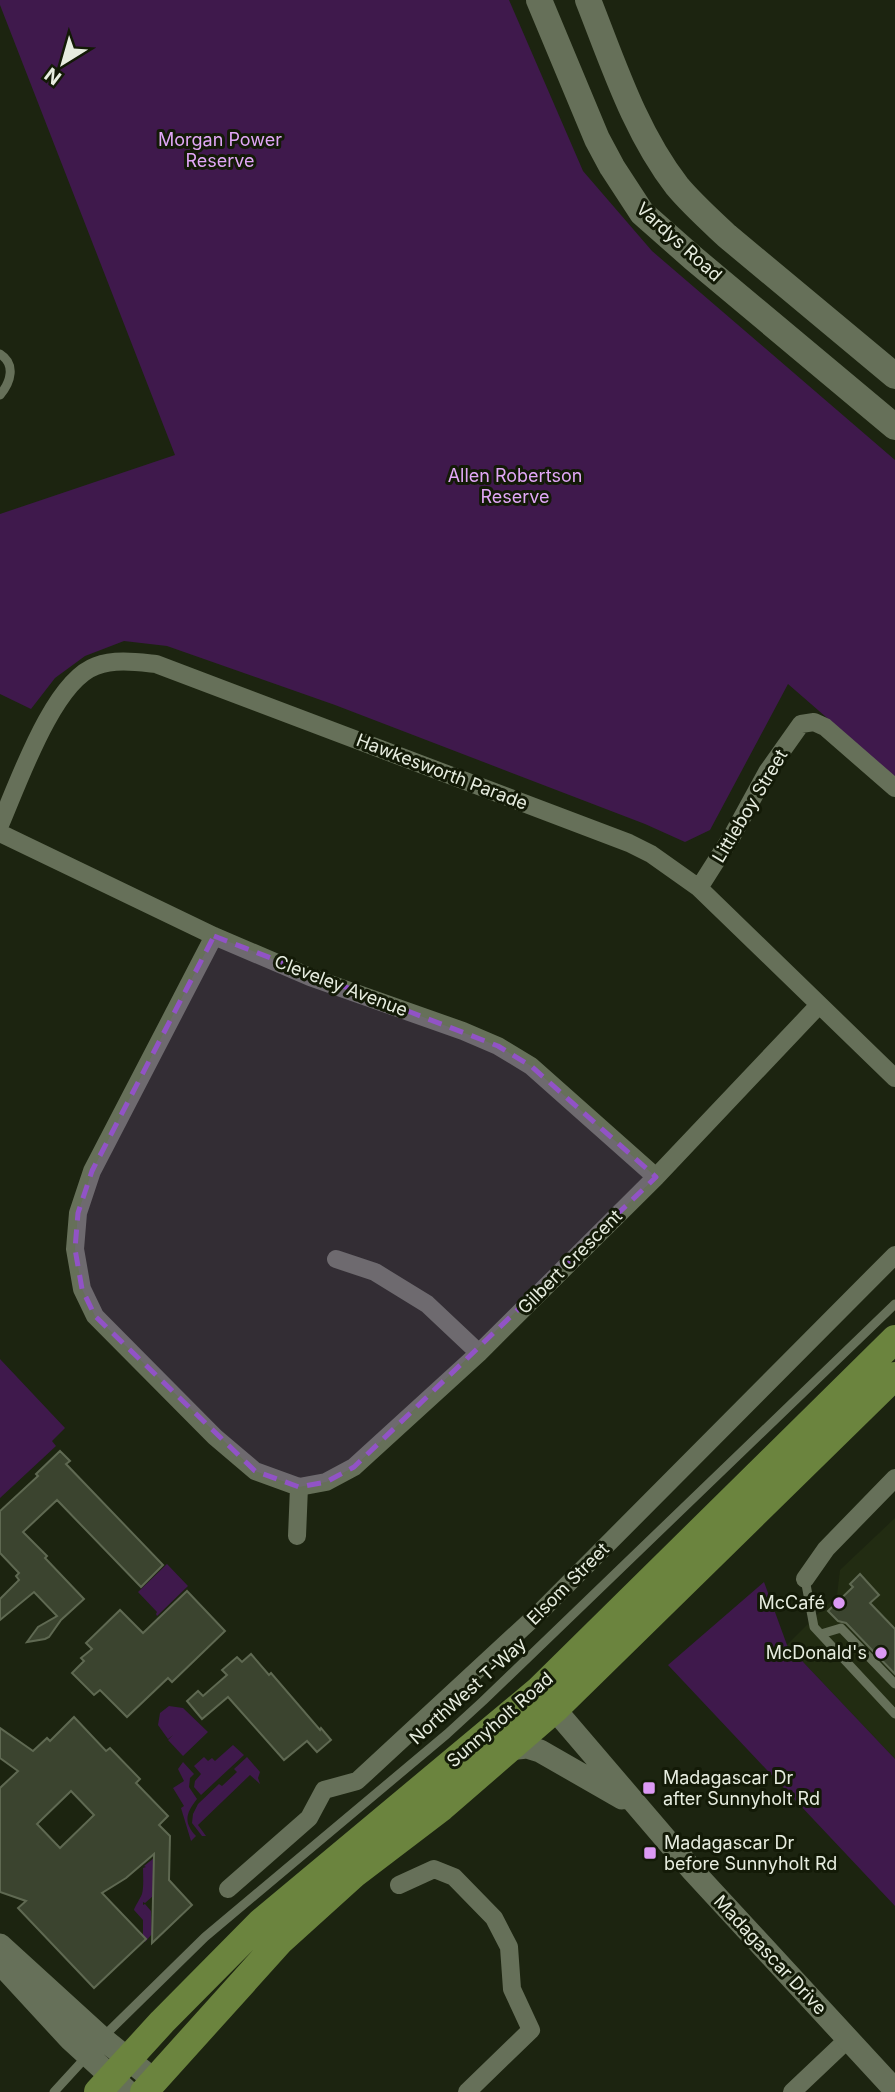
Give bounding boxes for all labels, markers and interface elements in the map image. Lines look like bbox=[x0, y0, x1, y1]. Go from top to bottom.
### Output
north arrow bbox=[28, 28, 98, 98]
text: N bbox=[40, 63, 66, 90]
park label: Morgan Power Reserve bbox=[158, 129, 282, 171]
street label: Vardys Road bbox=[632, 198, 726, 285]
park label: Allen Robertson Reserve bbox=[448, 465, 582, 507]
street label: Hawkesworth Parade bbox=[354, 729, 531, 814]
street label: Littleboy Street bbox=[708, 745, 792, 866]
street label: Cleveley Avenue bbox=[272, 950, 411, 1021]
street label: Gilbert Crescent bbox=[513, 1205, 626, 1318]
street label: Elsom Street bbox=[522, 1538, 613, 1629]
place label: McCafé bbox=[759, 1592, 825, 1613]
marker: McCafé bbox=[831, 1595, 847, 1611]
street label: NorthWest T-Way bbox=[405, 1633, 530, 1748]
place label: McDonald's bbox=[766, 1642, 867, 1663]
marker: McDonald's bbox=[873, 1645, 889, 1661]
street label: Sunnyholt Road bbox=[442, 1668, 557, 1771]
place label: Madagascar Dr after Sunnyholt Rd bbox=[663, 1767, 820, 1809]
marker: Madagascar Dr after Sunnyholt Rd bbox=[641, 1780, 657, 1796]
place label: Madagascar Dr before Sunnyholt Rd bbox=[664, 1832, 837, 1874]
marker: Madagascar Dr before Sunnyholt Rd bbox=[642, 1845, 658, 1861]
street label: Madagascar Drive bbox=[710, 1891, 831, 2019]

